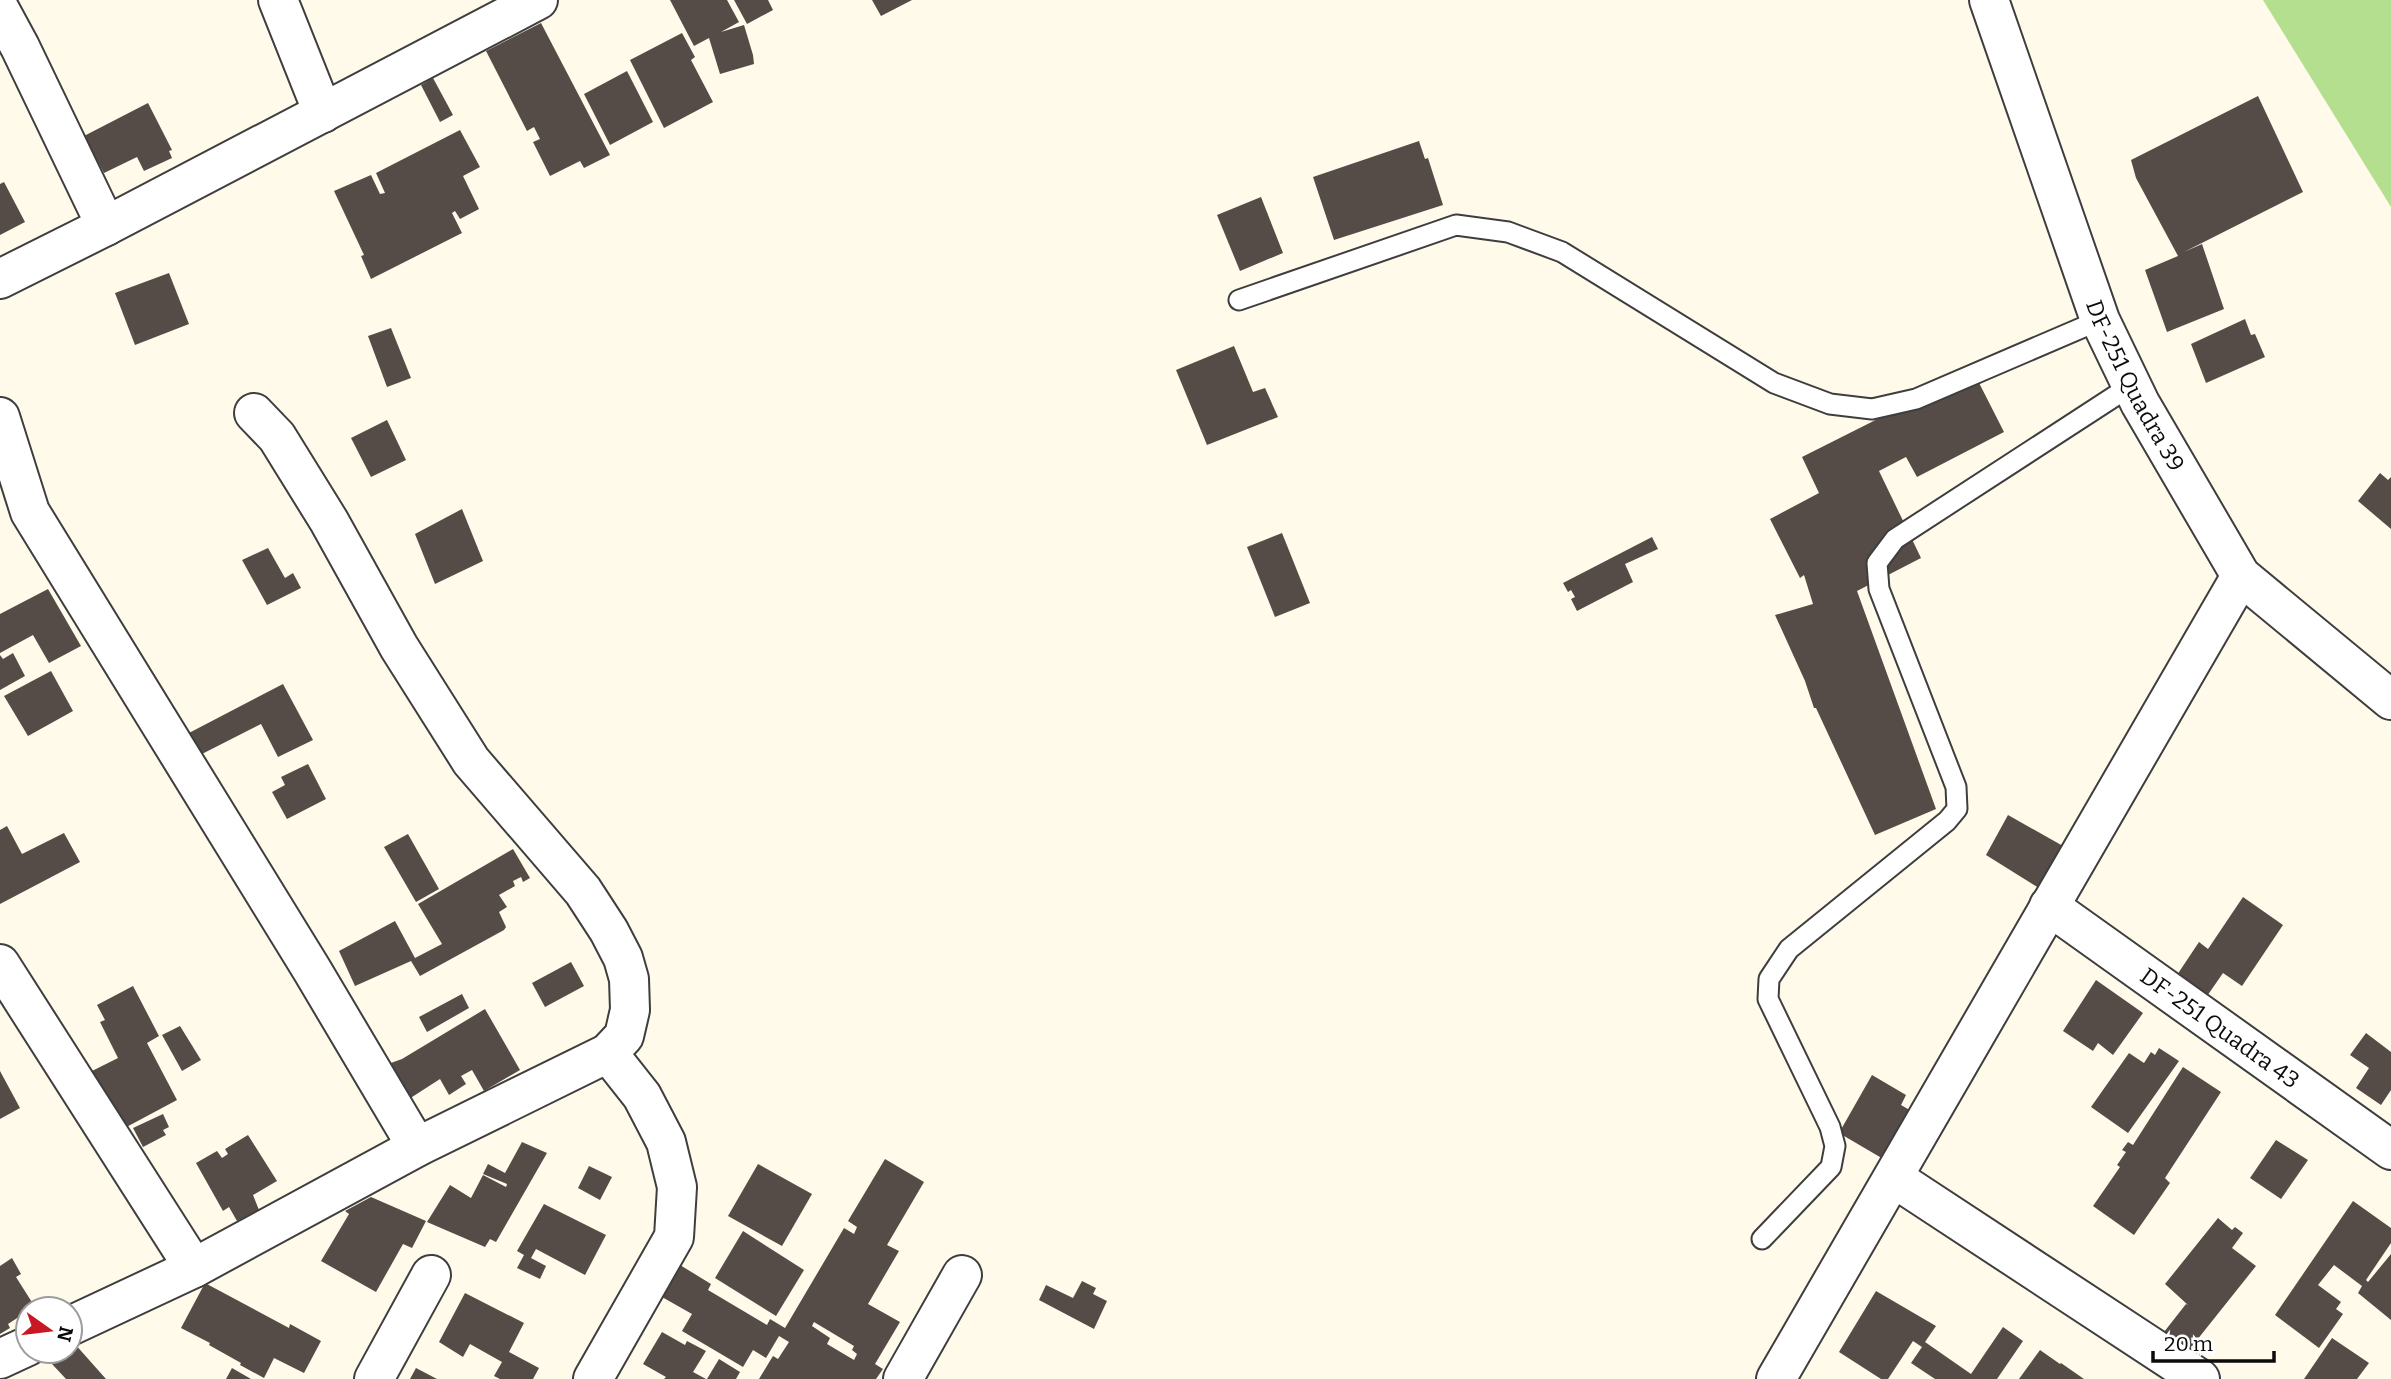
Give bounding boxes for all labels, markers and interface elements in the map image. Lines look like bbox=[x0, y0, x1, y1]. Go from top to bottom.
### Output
street label: DF-251 Quadra 39 bbox=[2080, 296, 2191, 476]
street label: DF-251 Quadra 43 bbox=[2135, 962, 2305, 1094]
north arrow bbox=[14, 1295, 84, 1365]
scale bar bbox=[2153, 1320, 2274, 1364]
text: N bbox=[52, 1324, 78, 1344]
text: 20 m bbox=[2164, 1331, 2213, 1357]

